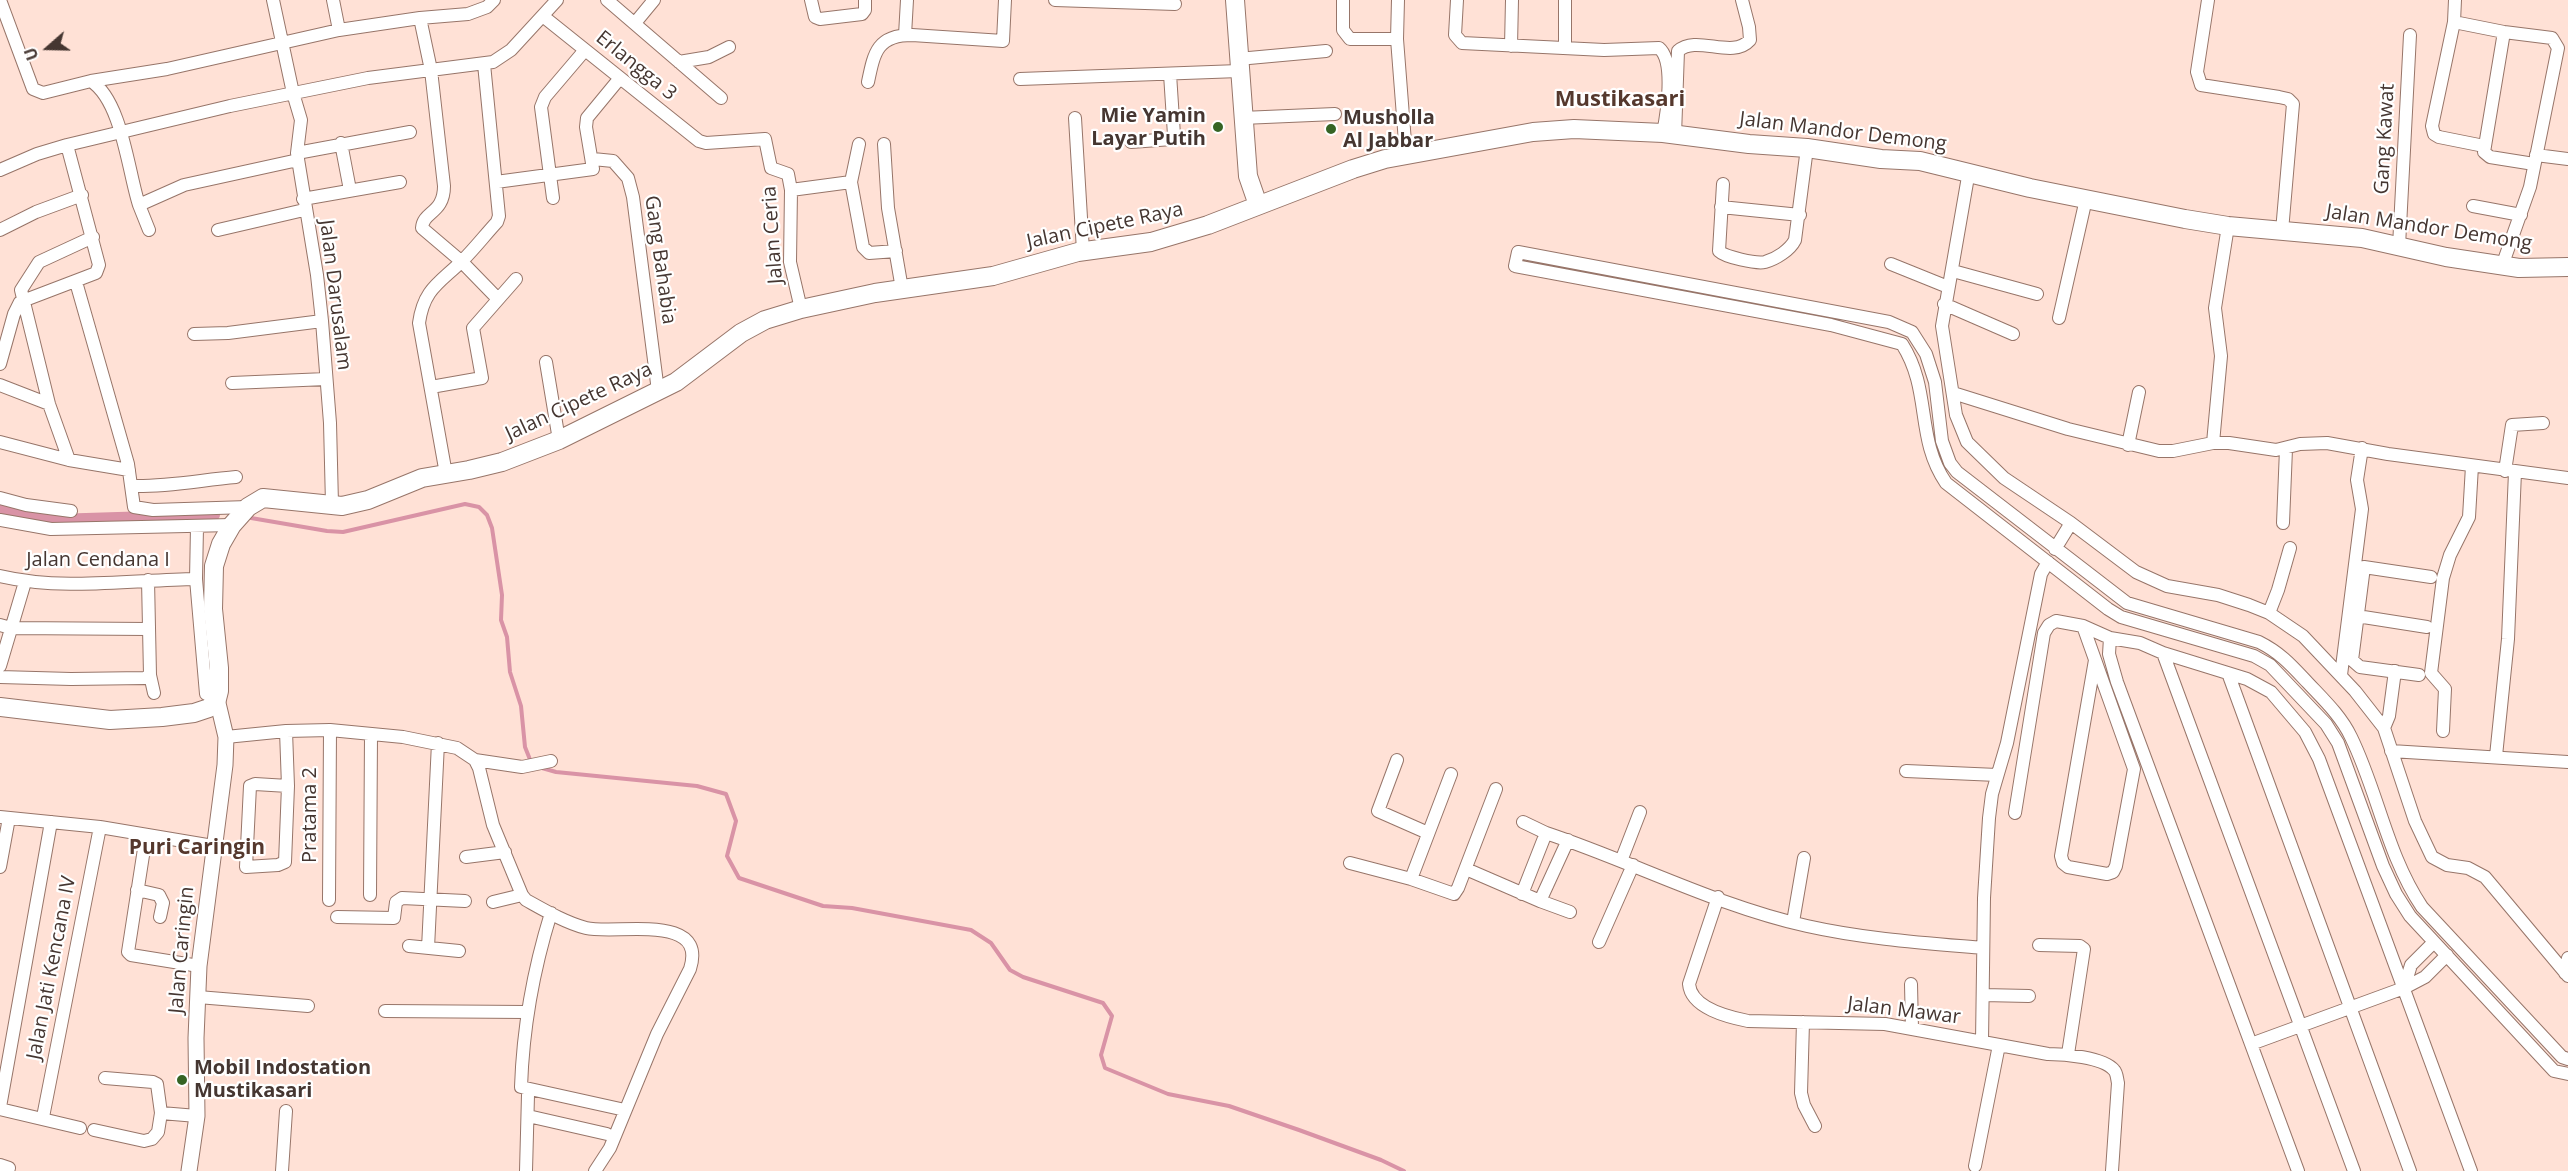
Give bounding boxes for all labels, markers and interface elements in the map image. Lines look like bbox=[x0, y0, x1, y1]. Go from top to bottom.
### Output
north arrow bbox=[18, 18, 78, 78]
street label: Erlangga 3 bbox=[591, 26, 681, 106]
text: U bbox=[19, 45, 43, 64]
street label: Gang Kawat bbox=[2370, 83, 2400, 195]
district label: Mustikasari bbox=[1555, 87, 1685, 113]
place label: Mie Yamin Layar Putih bbox=[1091, 104, 1206, 151]
place label: Musholla Al Jabbar bbox=[1343, 106, 1435, 153]
street label: Jalan Mandor Demong bbox=[1738, 107, 1948, 157]
marker: Mie Yamin Layar Putih bbox=[1211, 120, 1225, 134]
marker: Musholla Al Jabbar bbox=[1324, 122, 1338, 136]
street label: Jalan Ceria bbox=[758, 185, 788, 285]
street label: Gang Bahabia bbox=[639, 194, 681, 326]
street label: Jalan Cipete Raya bbox=[1025, 198, 1185, 254]
street label: Jalan Mandor Demong bbox=[2324, 200, 2534, 256]
street label: Jalan Darusalam bbox=[314, 218, 356, 372]
street label: Jalan Cipete Raya bbox=[502, 357, 656, 447]
street label: Jalan Cendana I bbox=[26, 548, 170, 572]
street label: Pratama 2 bbox=[298, 767, 322, 863]
district label: Puri Caringin bbox=[129, 835, 265, 861]
street label: Jalan Jati Kencana IV bbox=[22, 874, 82, 1062]
street label: Jalan Caringin bbox=[164, 885, 200, 1015]
street label: Jalan Mawar bbox=[1846, 992, 1962, 1030]
place label: Mobil Indostation Mustikasari bbox=[194, 1056, 371, 1103]
marker: Mobil Indostation Mustikasari bbox=[175, 1073, 189, 1087]

